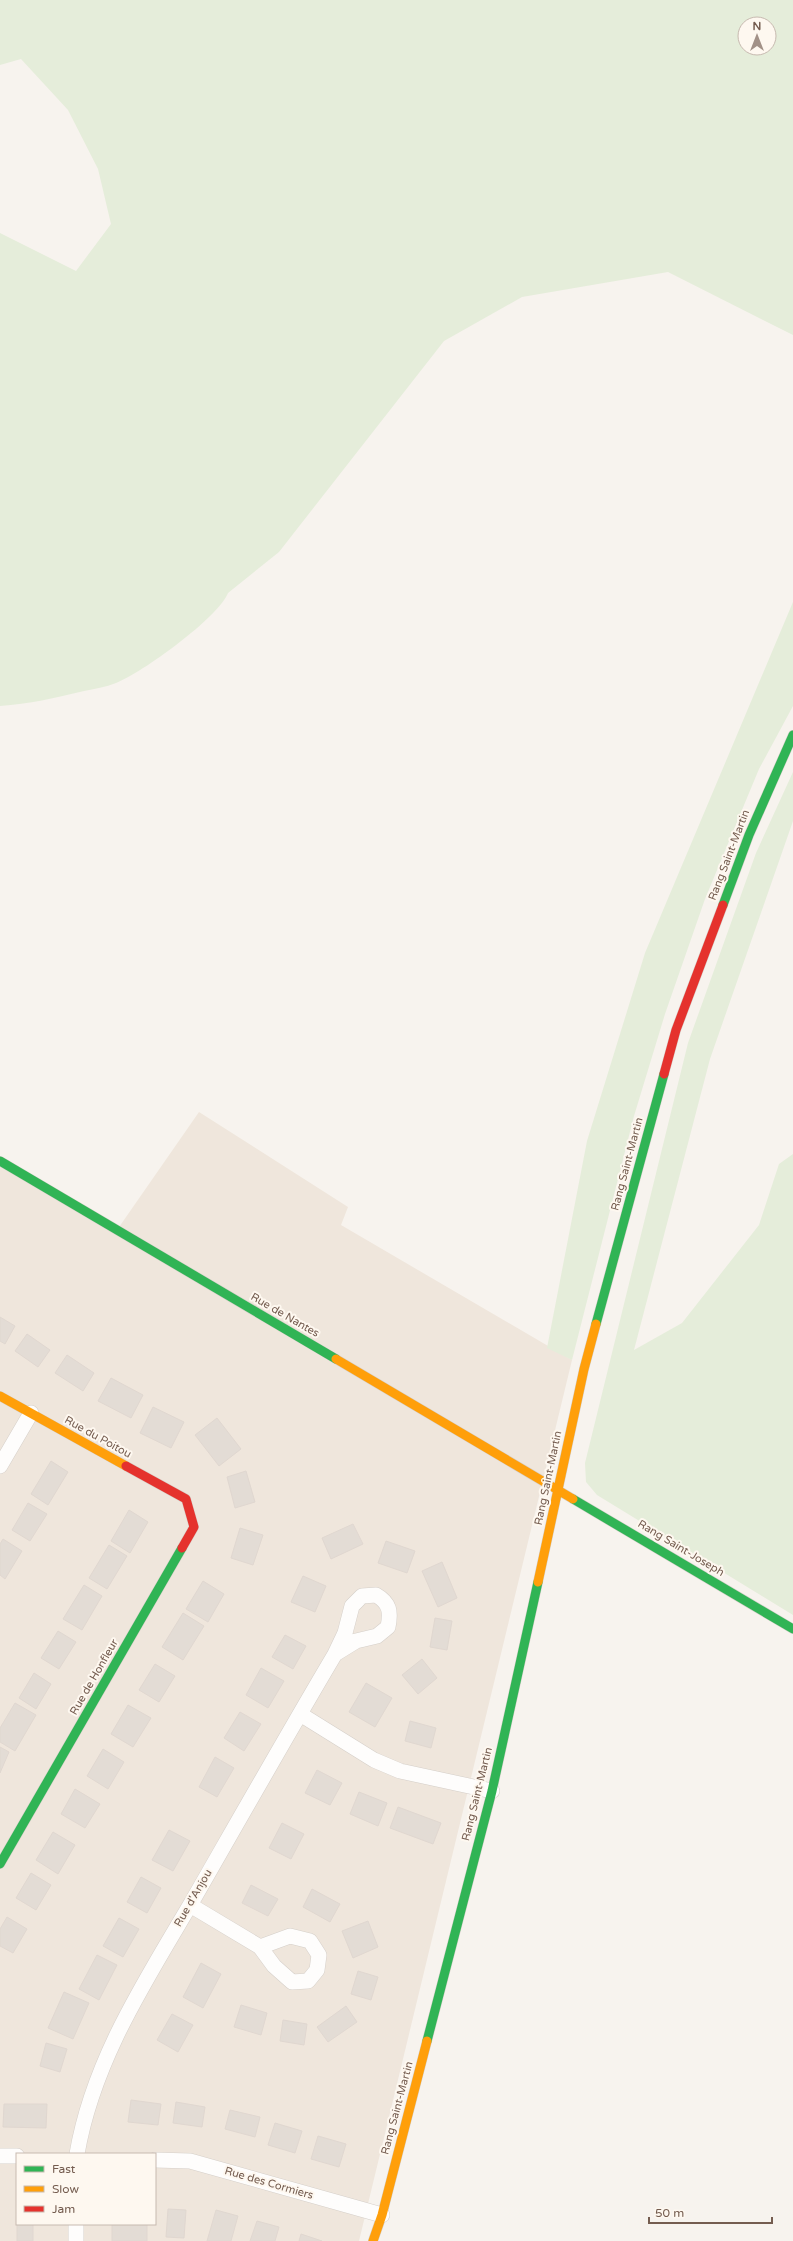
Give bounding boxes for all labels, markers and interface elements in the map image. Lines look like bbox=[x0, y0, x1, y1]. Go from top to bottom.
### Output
north arrow bbox=[737, 16, 777, 56]
text: N bbox=[753, 20, 761, 33]
street label: Rang Saint-Martin bbox=[706, 808, 752, 902]
street label: Rang Saint-Martin bbox=[608, 1116, 646, 1212]
street label: Rue de Nantes bbox=[248, 1290, 322, 1340]
street label: Rue du Poitou bbox=[62, 1413, 134, 1461]
street label: Rang Saint-Martin bbox=[532, 1430, 564, 1526]
street label: Rang Saint-Joseph bbox=[635, 1517, 727, 1579]
street label: Rue de Honfleur bbox=[67, 1636, 121, 1717]
street label: Rang Saint-Martin bbox=[459, 1746, 495, 1842]
street label: Rue d'Anjou bbox=[171, 1867, 215, 1929]
street label: Rang Saint-Martin bbox=[378, 2060, 416, 2156]
legend bbox=[16, 2153, 156, 2225]
text: Fast bbox=[52, 2162, 76, 2176]
street label: Rue des Cormiers bbox=[223, 2164, 315, 2202]
text: Slow bbox=[52, 2182, 79, 2196]
scale bar bbox=[649, 2199, 772, 2225]
text: Jam bbox=[52, 2202, 75, 2216]
text: 50 m bbox=[655, 2206, 684, 2220]

